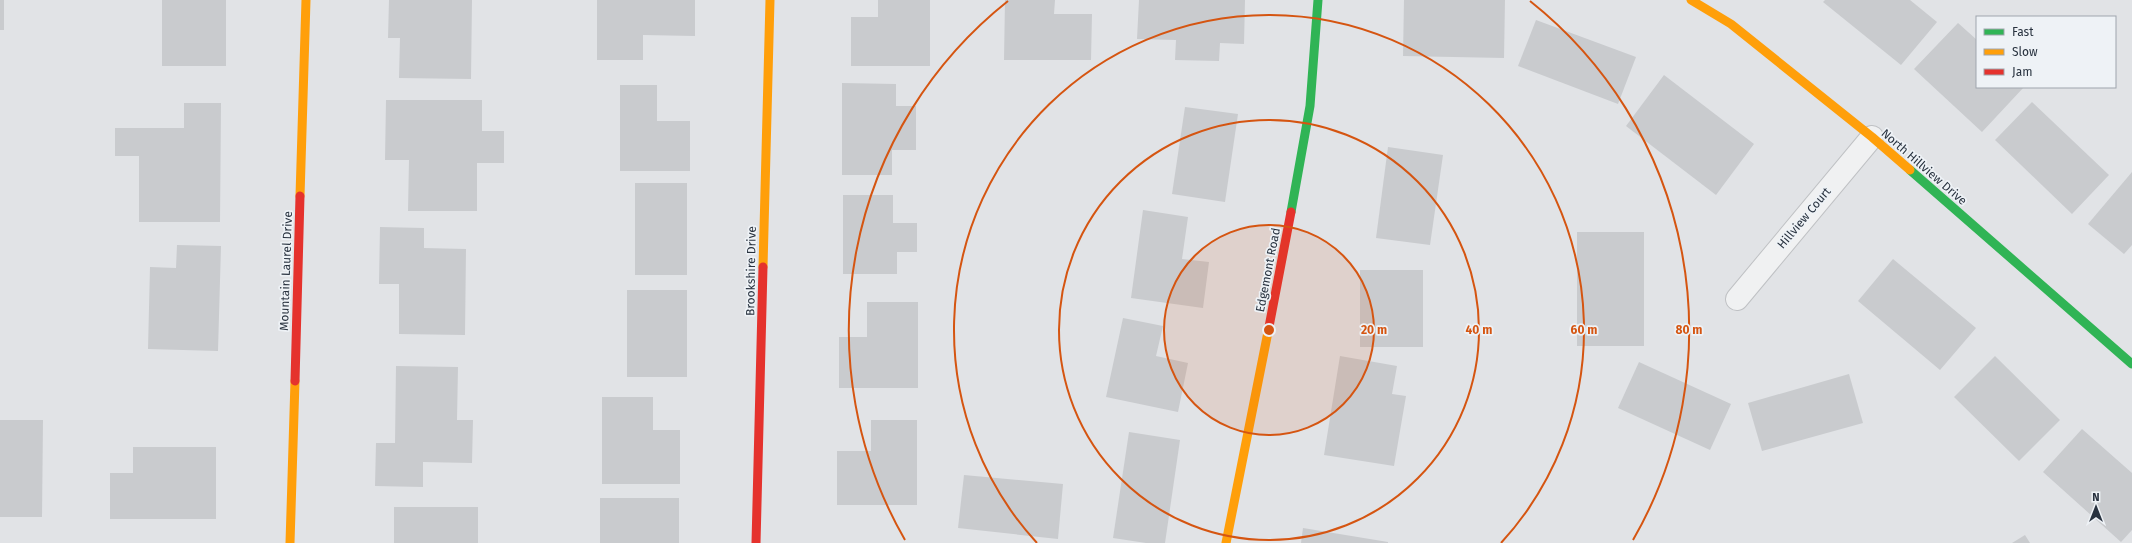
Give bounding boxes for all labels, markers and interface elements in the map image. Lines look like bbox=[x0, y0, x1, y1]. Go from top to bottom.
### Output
legend bbox=[1976, 16, 2116, 88]
text: Fast bbox=[2012, 25, 2034, 39]
text: Slow bbox=[2012, 45, 2038, 59]
text: Jam bbox=[2012, 65, 2032, 79]
street label: North Hillview Drive bbox=[1878, 126, 1970, 208]
street label: Hillview Court bbox=[1774, 184, 1834, 251]
street label: Mountain Laurel Drive bbox=[277, 211, 295, 331]
street label: Brookshire Drive bbox=[743, 226, 759, 316]
street label: Edgemont Road bbox=[1253, 227, 1283, 313]
centre of rings bbox=[1262, 323, 1276, 337]
text: 20 m bbox=[1361, 323, 1387, 337]
text: 40 m bbox=[1466, 323, 1492, 337]
text: 60 m bbox=[1571, 323, 1597, 337]
text: 80 m bbox=[1676, 323, 1702, 337]
north arrow bbox=[2076, 487, 2116, 527]
text: N bbox=[2092, 491, 2100, 504]

